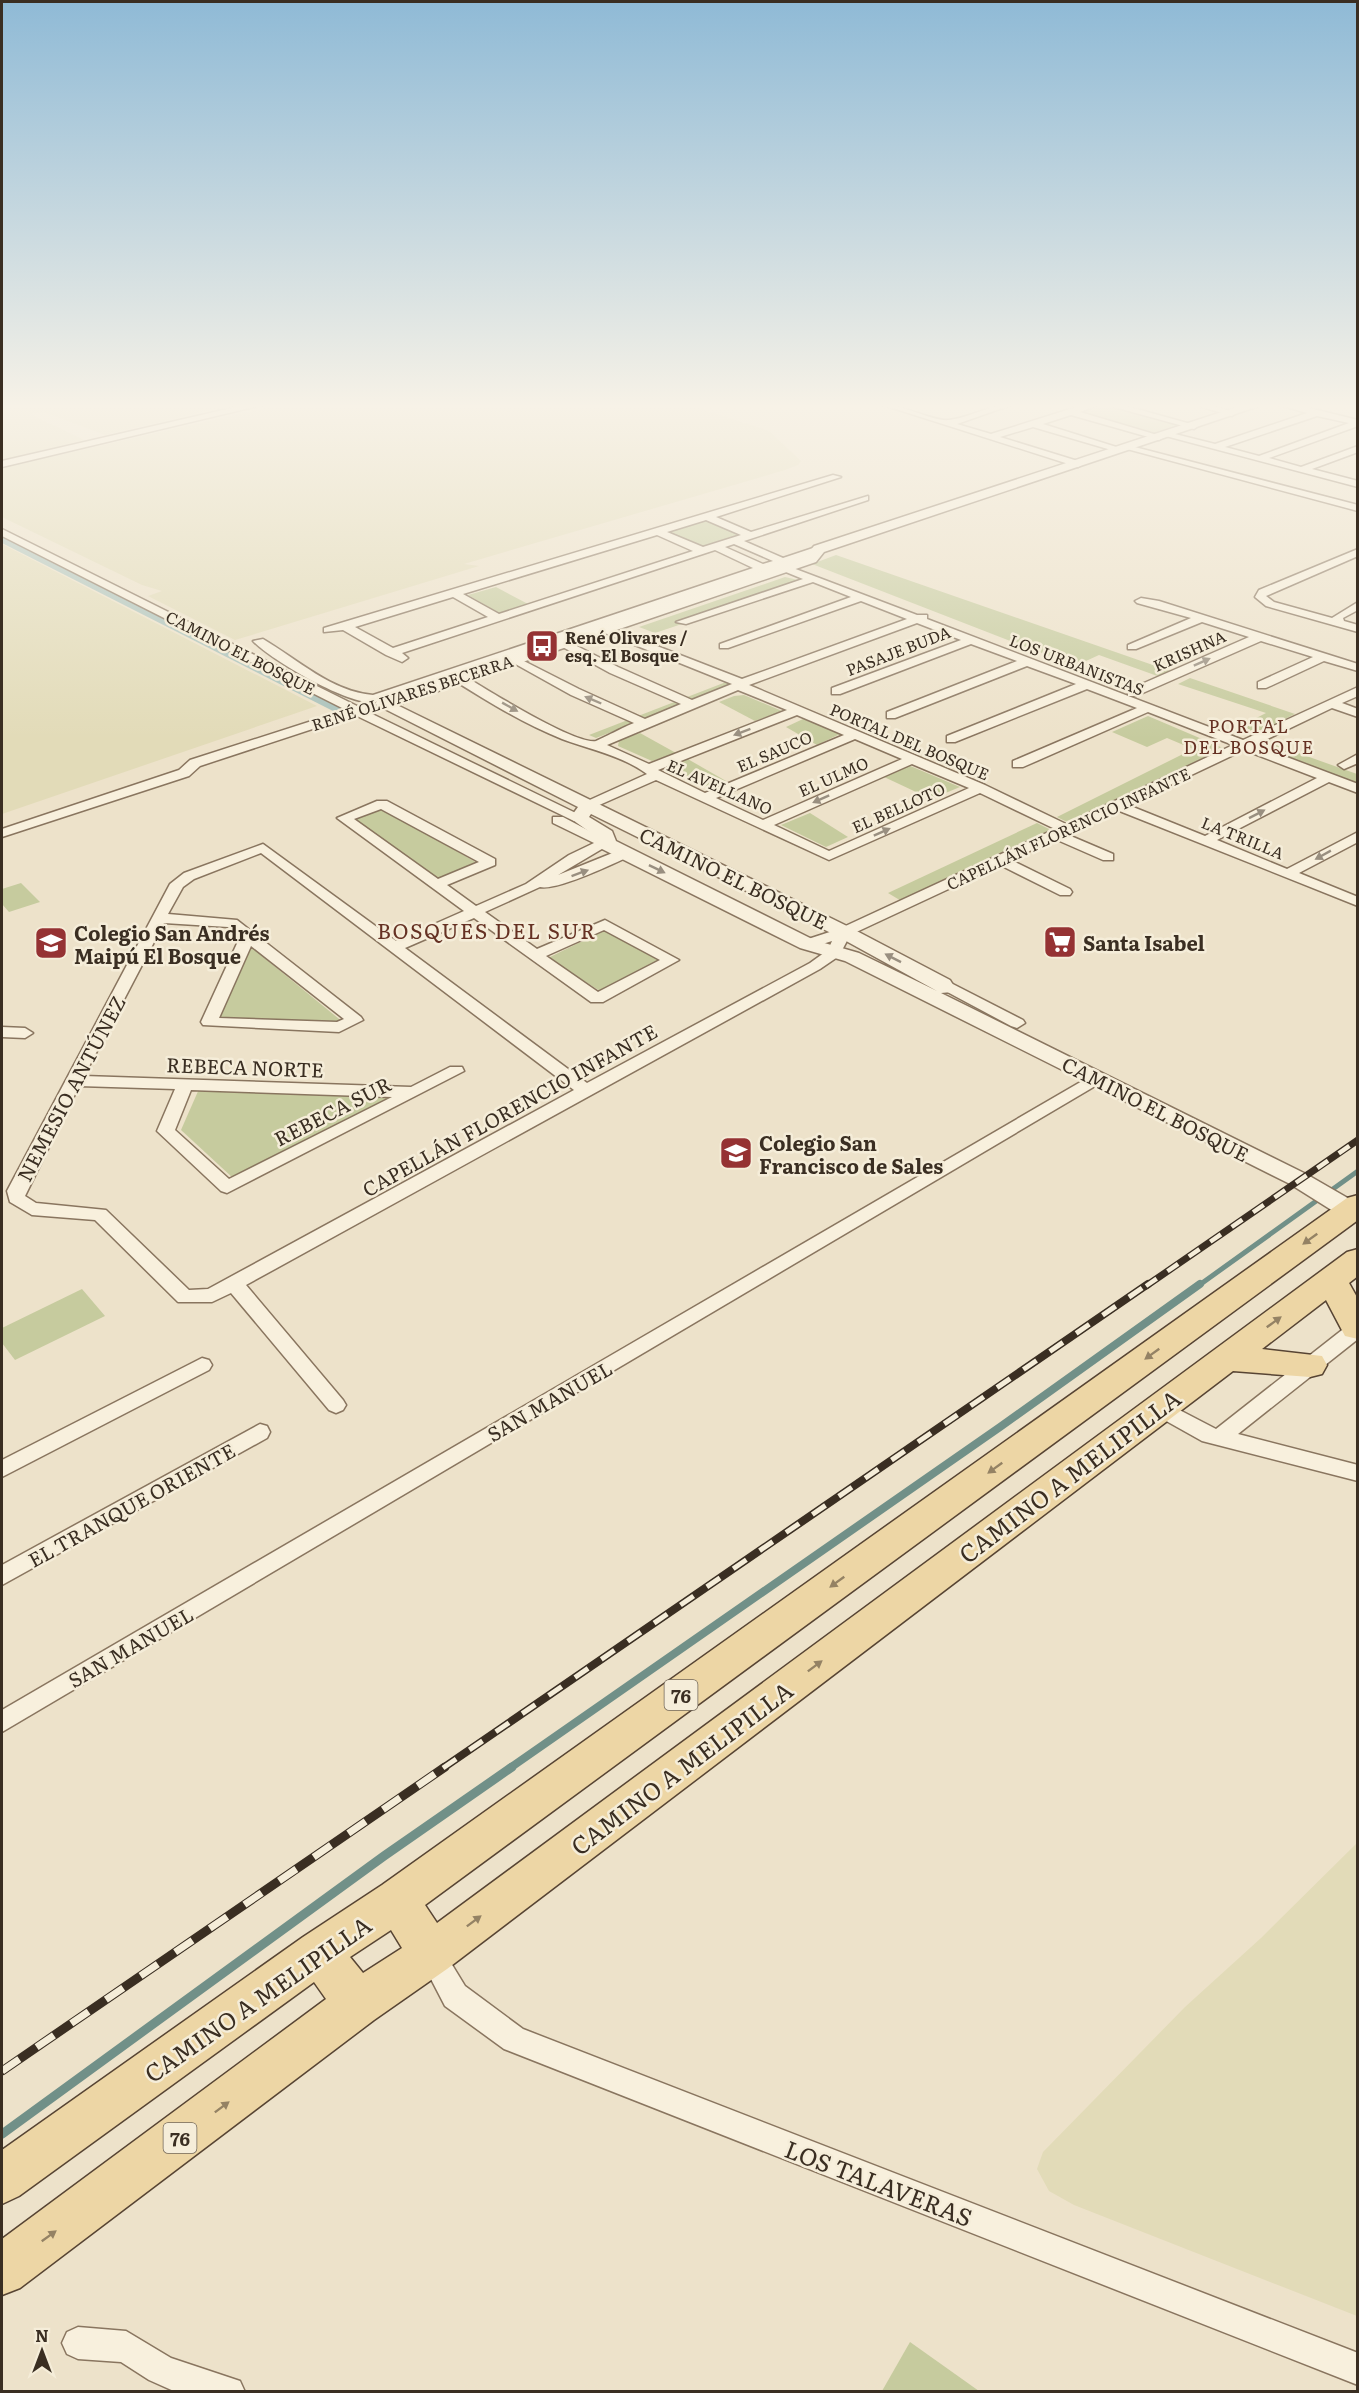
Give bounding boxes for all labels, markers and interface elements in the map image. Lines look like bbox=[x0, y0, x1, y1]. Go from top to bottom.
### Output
street label: CAMINO EL BOSQUE bbox=[162, 604, 320, 700]
street label: PASAJE BUDA bbox=[842, 619, 954, 681]
street label: KRISHNA bbox=[1149, 623, 1230, 677]
place label: René Olivares / esq. El Bosque bbox=[565, 625, 688, 667]
street label: LOS URBANISTAS bbox=[1006, 627, 1148, 701]
bus stop icon: René Olivares / esq. El Bosque bbox=[524, 628, 560, 664]
street label: RENÉ OLIVARES BECERRA bbox=[308, 648, 516, 736]
one-way arrow bbox=[1193, 657, 1211, 666]
one-way arrow bbox=[584, 695, 602, 704]
street label: PORTAL DEL BOSQUE bbox=[827, 697, 993, 785]
one-way arrow bbox=[502, 702, 519, 712]
district label: PORTAL DEL BOSQUE bbox=[1183, 712, 1315, 760]
street label: EL SAUCO bbox=[733, 724, 815, 778]
one-way arrow bbox=[733, 728, 751, 738]
street label: EL ULMO bbox=[794, 750, 872, 802]
street label: EL AVELLANO bbox=[663, 752, 777, 820]
street label: CAPELLÁN FLORENCIO INFANTE bbox=[942, 761, 1194, 895]
street label: EL BELLOTO bbox=[847, 776, 949, 838]
one-way arrow bbox=[812, 794, 830, 804]
street label: LA TRILLA bbox=[1198, 810, 1288, 865]
one-way arrow bbox=[1248, 810, 1265, 819]
street label: CAMINO EL BOSQUE bbox=[635, 818, 833, 936]
one-way arrow bbox=[874, 827, 892, 837]
one-way arrow bbox=[1314, 850, 1331, 860]
one-way arrow bbox=[649, 864, 666, 874]
one-way arrow bbox=[571, 868, 589, 878]
district label: BOSQUES DEL SUR bbox=[377, 914, 597, 945]
place label: Colegio San Andrés Maipú El Bosque bbox=[74, 917, 269, 970]
supermarket icon: Santa Isabel bbox=[1042, 924, 1078, 960]
school or university icon: Colegio San Andrés Maipú El Bosque bbox=[33, 925, 69, 961]
place label: Santa Isabel bbox=[1083, 927, 1205, 957]
one-way arrow bbox=[884, 953, 901, 963]
street label: NEMESIO ANTÚNEZ bbox=[8, 990, 132, 1186]
street label: CAPELLÁN FLORENCIO INFANTE bbox=[356, 1015, 662, 1203]
street label: REBECA NORTE bbox=[166, 1048, 324, 1084]
street label: CAMINO EL BOSQUE bbox=[1057, 1048, 1255, 1168]
street label: REBECA SUR bbox=[268, 1068, 396, 1152]
place label: Colegio San Francisco de Sales bbox=[759, 1127, 943, 1180]
school or university icon: Colegio San Francisco de Sales bbox=[718, 1135, 754, 1171]
one-way arrow bbox=[1303, 1233, 1319, 1245]
one-way arrow bbox=[1265, 1316, 1281, 1328]
one-way arrow bbox=[1145, 1348, 1161, 1360]
street label: SAN MANUEL bbox=[481, 1352, 617, 1448]
street label: CAMINO A MELIPILLA bbox=[951, 1380, 1188, 1570]
street label: EL TRANQUE ORIENTE bbox=[22, 1434, 240, 1574]
one-way arrow bbox=[987, 1462, 1003, 1474]
one-way arrow bbox=[829, 1576, 844, 1588]
street label: SAN MANUEL bbox=[62, 1598, 198, 1694]
one-way arrow bbox=[807, 1660, 823, 1672]
street label: CAMINO A MELIPILLA bbox=[563, 1672, 800, 1862]
road number: 76 bbox=[664, 1680, 698, 1710]
street label: CAMINO A MELIPILLA bbox=[136, 1906, 378, 2090]
one-way arrow bbox=[467, 1916, 482, 1928]
one-way arrow bbox=[214, 2101, 229, 2113]
road number: 76 bbox=[164, 2123, 196, 2153]
street label: LOS TALAVERAS bbox=[780, 2130, 978, 2234]
one-way arrow bbox=[41, 2230, 56, 2242]
north arrow bbox=[12, 2321, 72, 2381]
text: N bbox=[35, 2323, 49, 2347]

